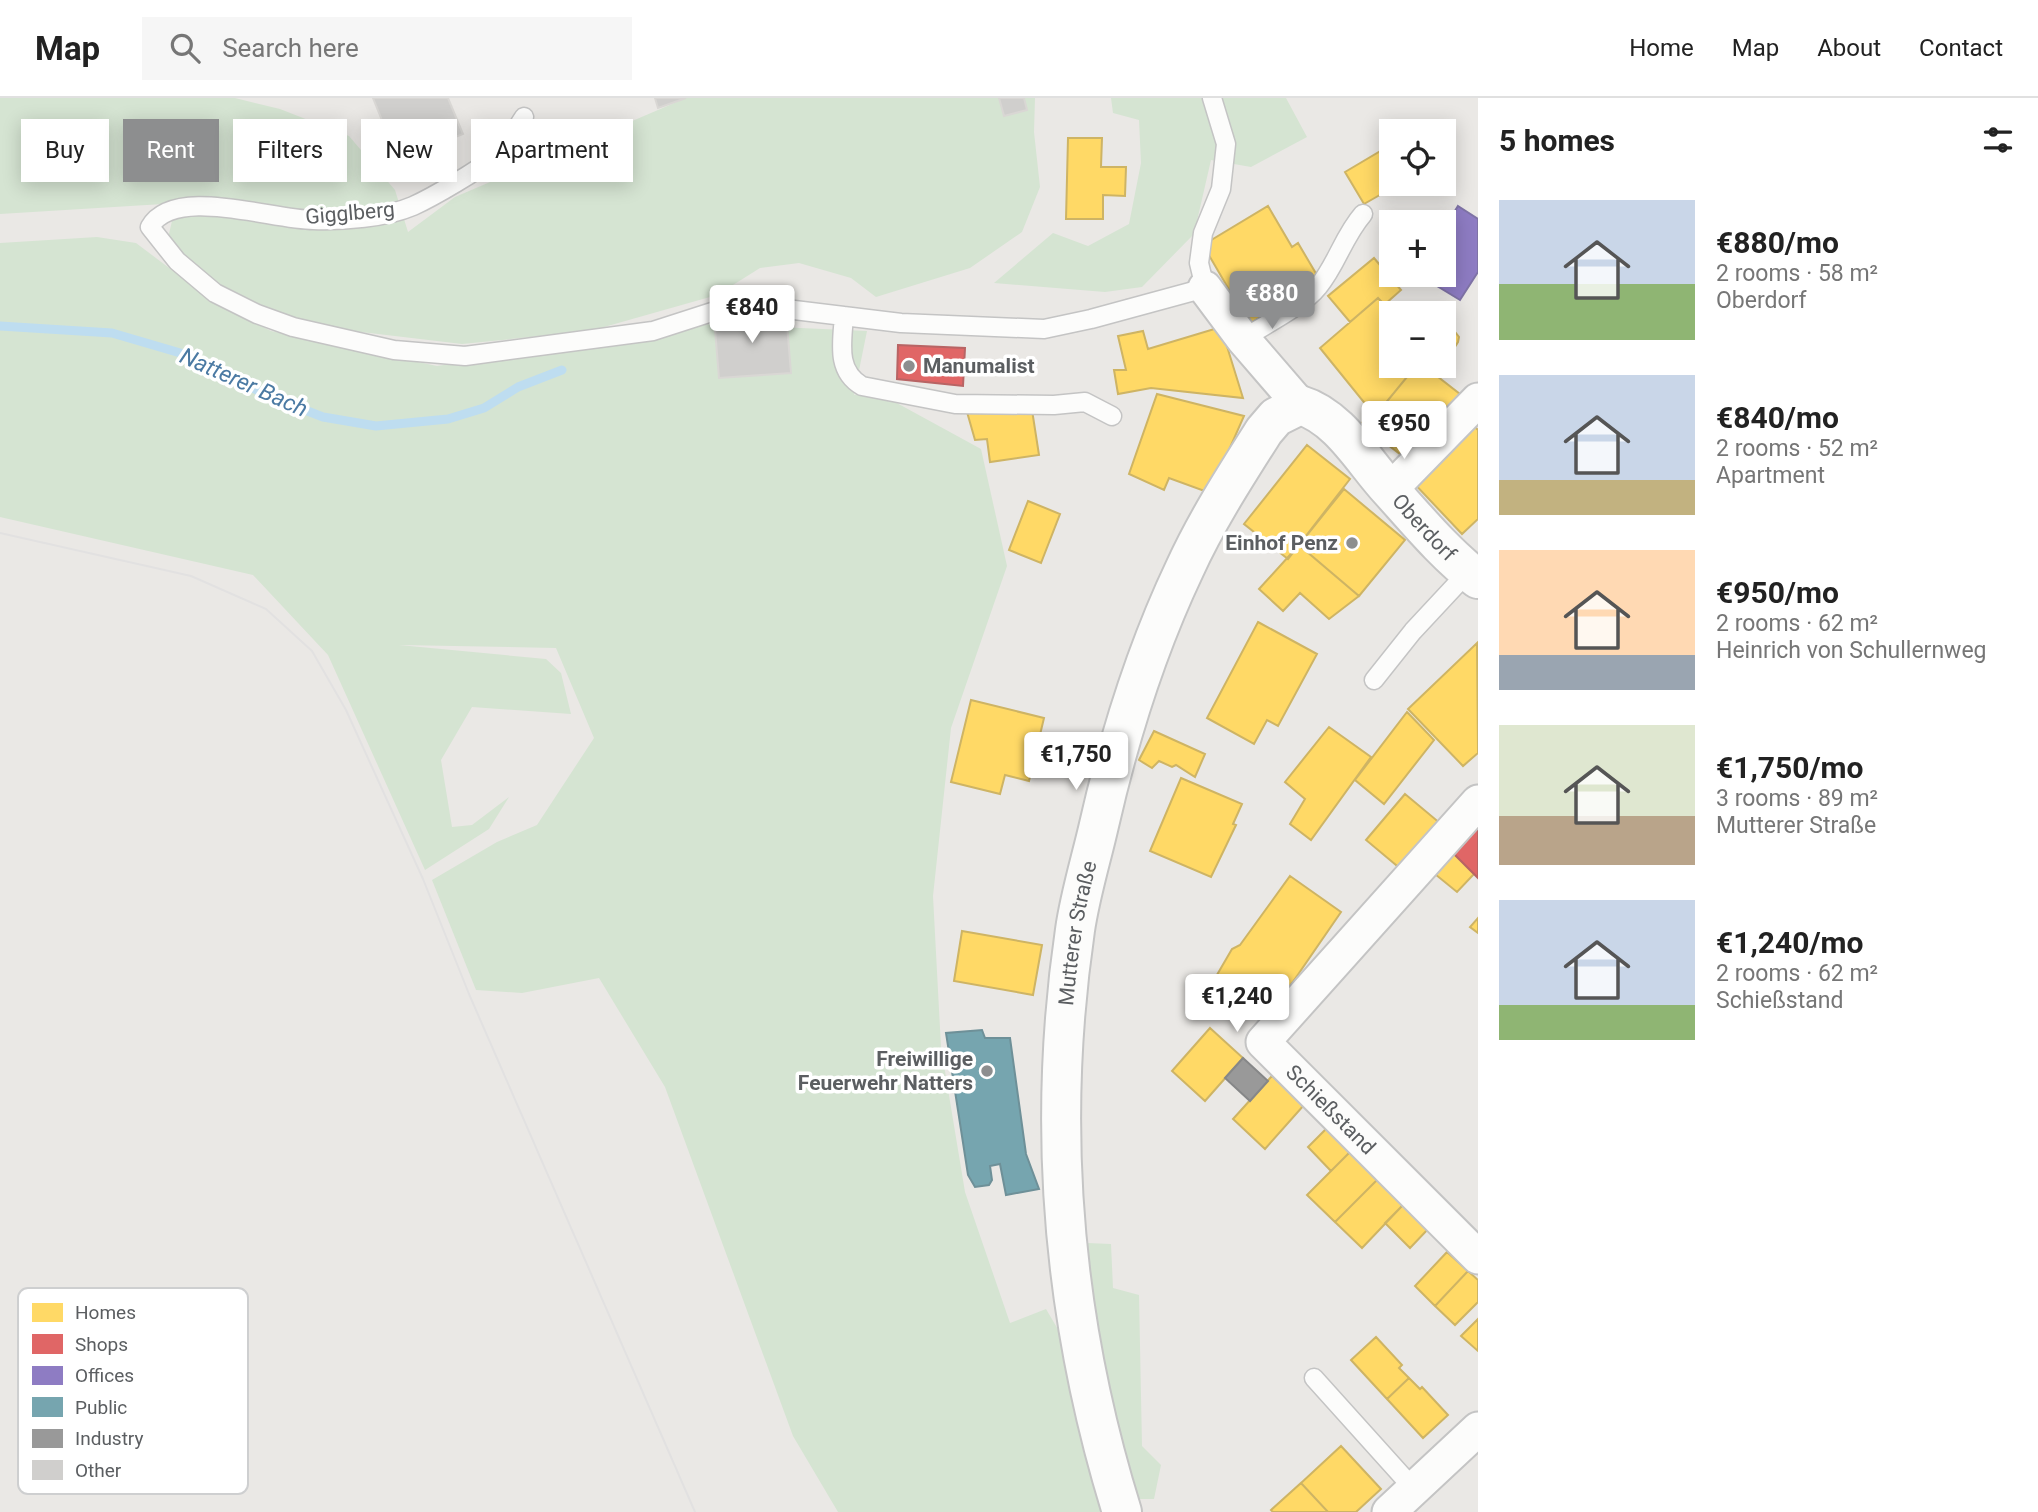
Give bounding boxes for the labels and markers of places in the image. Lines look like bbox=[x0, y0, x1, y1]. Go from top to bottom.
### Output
pin: €880 bbox=[1231, 272, 1313, 331]
pin: €840 bbox=[711, 286, 793, 345]
place label: Manumalist bbox=[923, 354, 1035, 378]
marker: Manumalist bbox=[901, 358, 917, 374]
pin: €950 bbox=[1363, 402, 1445, 461]
place label: Einhof Penz bbox=[1225, 531, 1338, 555]
marker: Einhof Penz bbox=[1344, 535, 1360, 551]
pin: €1,750 bbox=[1019, 732, 1133, 792]
pin: €1,240 bbox=[1180, 974, 1294, 1034]
place label: Freiwillige Feuerwehr Natters bbox=[798, 1047, 973, 1095]
marker: Freiwillige Feuerwehr Natters bbox=[979, 1063, 995, 1079]

